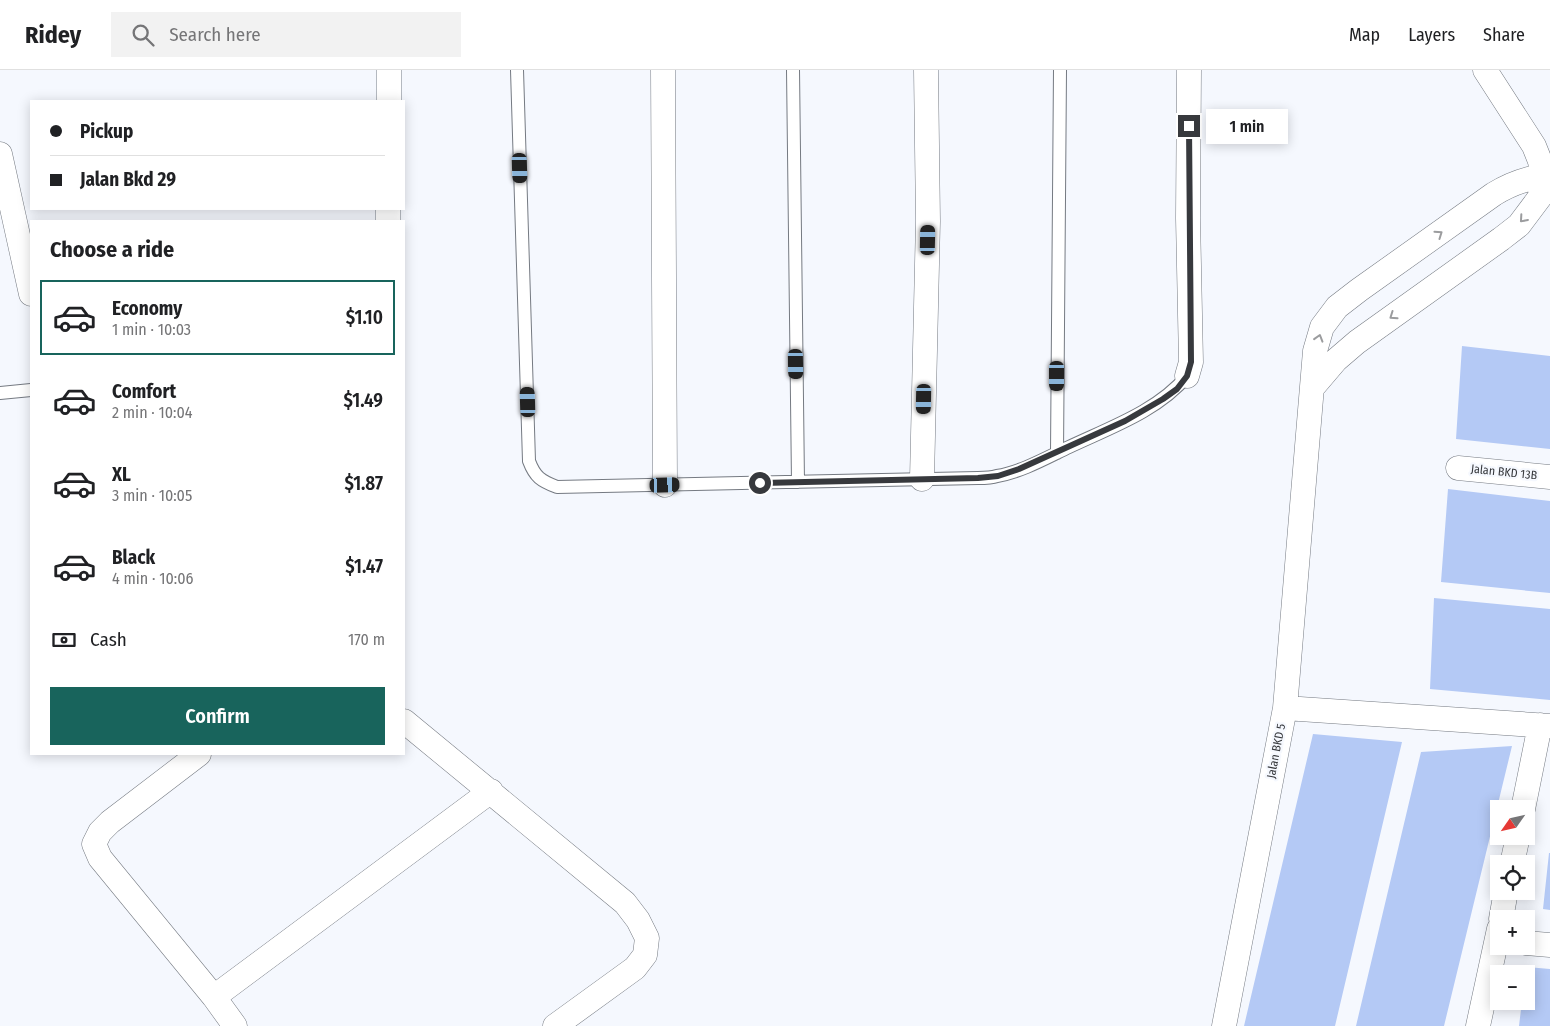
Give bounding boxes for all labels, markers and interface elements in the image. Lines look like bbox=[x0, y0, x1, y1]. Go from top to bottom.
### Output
search box bbox=[111, 12, 461, 57]
text: Ridey bbox=[25, 21, 81, 49]
icon: search bbox=[129, 21, 157, 49]
text: Search here bbox=[169, 23, 261, 46]
text: Map bbox=[1349, 24, 1380, 46]
text: Layers bbox=[1408, 24, 1455, 46]
text: Share bbox=[1483, 24, 1525, 46]
callout: 1 min bbox=[1206, 108, 1289, 144]
route end bbox=[1178, 115, 1200, 137]
text: 1 min bbox=[1230, 117, 1264, 136]
text: Pickup bbox=[80, 120, 133, 143]
car bbox=[511, 153, 528, 183]
text: Jalan Bkd 29 bbox=[80, 168, 176, 191]
one-way arrow bbox=[1520, 214, 1529, 223]
car bbox=[920, 225, 935, 255]
one-way arrow bbox=[1433, 231, 1442, 239]
text: Choose a ride bbox=[50, 236, 174, 263]
icon: car bbox=[52, 295, 97, 340]
text: Economy bbox=[112, 297, 182, 320]
text: $1.10 bbox=[346, 306, 383, 329]
one-way arrow bbox=[1389, 310, 1399, 319]
text: 1 min · 10:03 bbox=[112, 320, 191, 339]
one-way arrow bbox=[1313, 335, 1323, 343]
car bbox=[788, 349, 803, 379]
car bbox=[1049, 361, 1064, 391]
icon: car bbox=[52, 378, 97, 423]
text: Comfort bbox=[112, 380, 176, 403]
car bbox=[916, 384, 931, 414]
car bbox=[519, 387, 536, 417]
text: $1.49 bbox=[344, 389, 383, 412]
text: 2 min · 10:04 bbox=[112, 403, 193, 422]
icon: car bbox=[52, 461, 97, 506]
street label: Jalan BKD 13B bbox=[1470, 462, 1538, 482]
text: XL bbox=[112, 463, 131, 486]
text: $1.87 bbox=[344, 472, 383, 495]
route start bbox=[749, 472, 771, 494]
car bbox=[649, 477, 680, 493]
text: 3 min · 10:05 bbox=[112, 486, 192, 505]
icon: car bbox=[52, 544, 97, 589]
text: Black bbox=[112, 546, 155, 569]
text: $1.47 bbox=[345, 555, 383, 578]
text: 4 min · 10:06 bbox=[112, 569, 193, 588]
icon: cash bbox=[50, 626, 78, 654]
text: Cash bbox=[90, 628, 127, 651]
text: 170 m bbox=[348, 630, 385, 649]
button: Confirm bbox=[50, 687, 385, 745]
street label: Jalan BKD 5 bbox=[1264, 722, 1288, 780]
north arrow bbox=[1490, 800, 1535, 845]
map controls bbox=[1490, 800, 1535, 1010]
button: locate bbox=[1490, 855, 1535, 900]
button: + bbox=[1490, 910, 1535, 955]
button: − bbox=[1490, 965, 1535, 1010]

